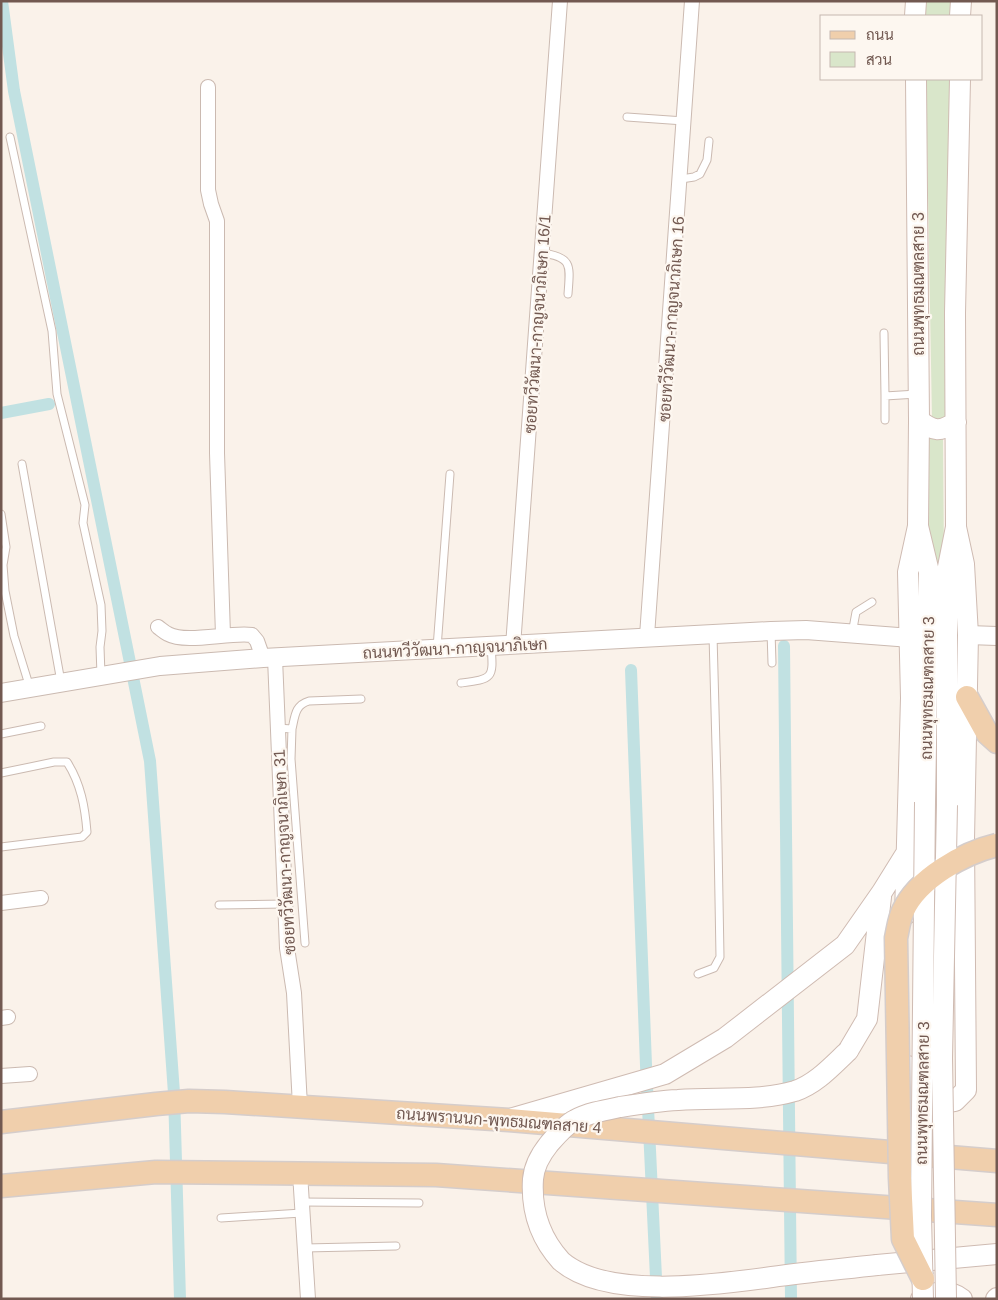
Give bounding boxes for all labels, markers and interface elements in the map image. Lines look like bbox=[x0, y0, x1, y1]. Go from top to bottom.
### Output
legend bbox=[820, 15, 983, 80]
text: ถนน bbox=[866, 26, 894, 43]
text: สวน bbox=[866, 51, 892, 68]
street label: ถนนพุทธมณฑลสาย 3 bbox=[910, 212, 930, 356]
street label: ซอยทวีวัฒนา-กาญจนาภิเษก 16/1 bbox=[518, 214, 555, 434]
street label: ซอยทวีวัฒนา-กาญจนาภิเษก 16 bbox=[653, 215, 688, 422]
street label: ถนนพุทธมณฑลสาย 3 bbox=[918, 616, 940, 760]
street label: ถนนทวีวัฒนา-กาญจนาภิเษก bbox=[362, 632, 548, 663]
street label: ซอยทวีวัฒนา-กาญจนาภิเษก 31 bbox=[268, 748, 299, 955]
street label: ถนนพุทธมณฑลสาย 3 bbox=[913, 1021, 935, 1165]
street label: ถนนพรานนก-พุทธมณฑลสาย 4 bbox=[396, 1105, 602, 1139]

